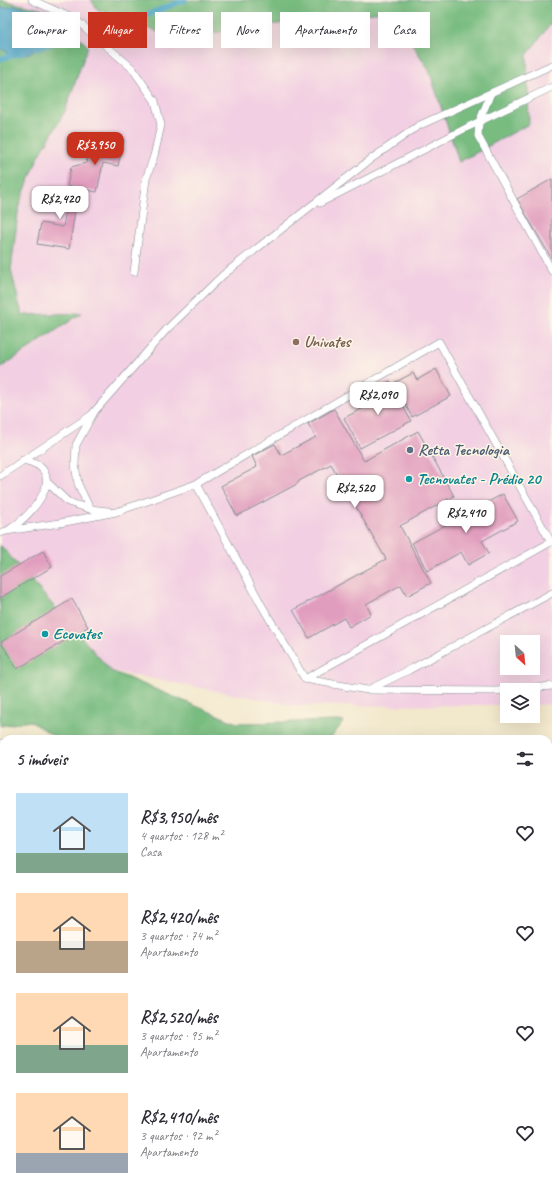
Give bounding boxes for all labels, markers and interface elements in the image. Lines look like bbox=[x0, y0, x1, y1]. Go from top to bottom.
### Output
chip: Comprar bbox=[12, 12, 80, 48]
chip: Alugar bbox=[88, 12, 147, 48]
chip: Filtros bbox=[155, 12, 213, 48]
chip: Novo bbox=[221, 12, 272, 48]
chip: Apartamento bbox=[280, 12, 370, 48]
chip: Casa bbox=[378, 12, 430, 48]
pin: R$3,950 bbox=[58, 132, 132, 166]
text: R$3,950 bbox=[76, 137, 114, 153]
pin: R$2,420 bbox=[23, 186, 97, 220]
text: R$2,420 bbox=[41, 191, 79, 207]
place label: Univates bbox=[304, 332, 352, 352]
marker: Univates bbox=[291, 337, 301, 347]
pin: R$2,090 bbox=[341, 382, 415, 416]
text: R$2,090 bbox=[359, 387, 397, 403]
place label: Retta Tecnologia bbox=[418, 440, 511, 460]
marker: Retta Tecnologia bbox=[405, 445, 415, 455]
place label: Tecnovates - Prédio 20 bbox=[417, 469, 542, 489]
marker: Tecnovates - Prédio 20 bbox=[404, 474, 414, 484]
pin: R$2,520 bbox=[318, 475, 392, 509]
text: R$2,520 bbox=[336, 480, 374, 496]
pin: R$2,410 bbox=[429, 500, 503, 534]
text: R$2,410 bbox=[447, 505, 485, 521]
place label: Ecovates bbox=[53, 624, 103, 644]
marker: Ecovates bbox=[40, 629, 50, 639]
north arrow bbox=[500, 635, 540, 675]
map controls bbox=[500, 635, 540, 723]
button: layers bbox=[500, 683, 540, 723]
icon: filters bbox=[514, 748, 536, 770]
text: 5 imóveis bbox=[16, 749, 67, 770]
text: R$3,950/mês bbox=[140, 807, 217, 828]
icon: home bbox=[48, 809, 96, 857]
icon: heart bbox=[514, 822, 536, 844]
text: 4 quartos · 128 m² bbox=[140, 828, 223, 844]
text: Casa bbox=[140, 844, 161, 860]
text: R$2,420/mês bbox=[140, 907, 218, 928]
icon: home bbox=[48, 909, 96, 957]
icon: heart bbox=[514, 922, 536, 944]
text: 3 quartos · 74 m² bbox=[140, 928, 217, 944]
text: Apartamento bbox=[140, 944, 198, 960]
text: R$2,520/mês bbox=[140, 1007, 217, 1028]
icon: home bbox=[48, 1009, 96, 1057]
icon: heart bbox=[514, 1022, 536, 1044]
text: 3 quartos · 95 m² bbox=[140, 1028, 217, 1044]
text: Apartamento bbox=[140, 1044, 198, 1060]
text: R$2,410/mês bbox=[140, 1107, 218, 1128]
icon: home bbox=[48, 1109, 96, 1157]
icon: heart bbox=[514, 1122, 536, 1144]
text: 3 quartos · 92 m² bbox=[140, 1128, 217, 1144]
text: Apartamento bbox=[140, 1144, 198, 1160]

